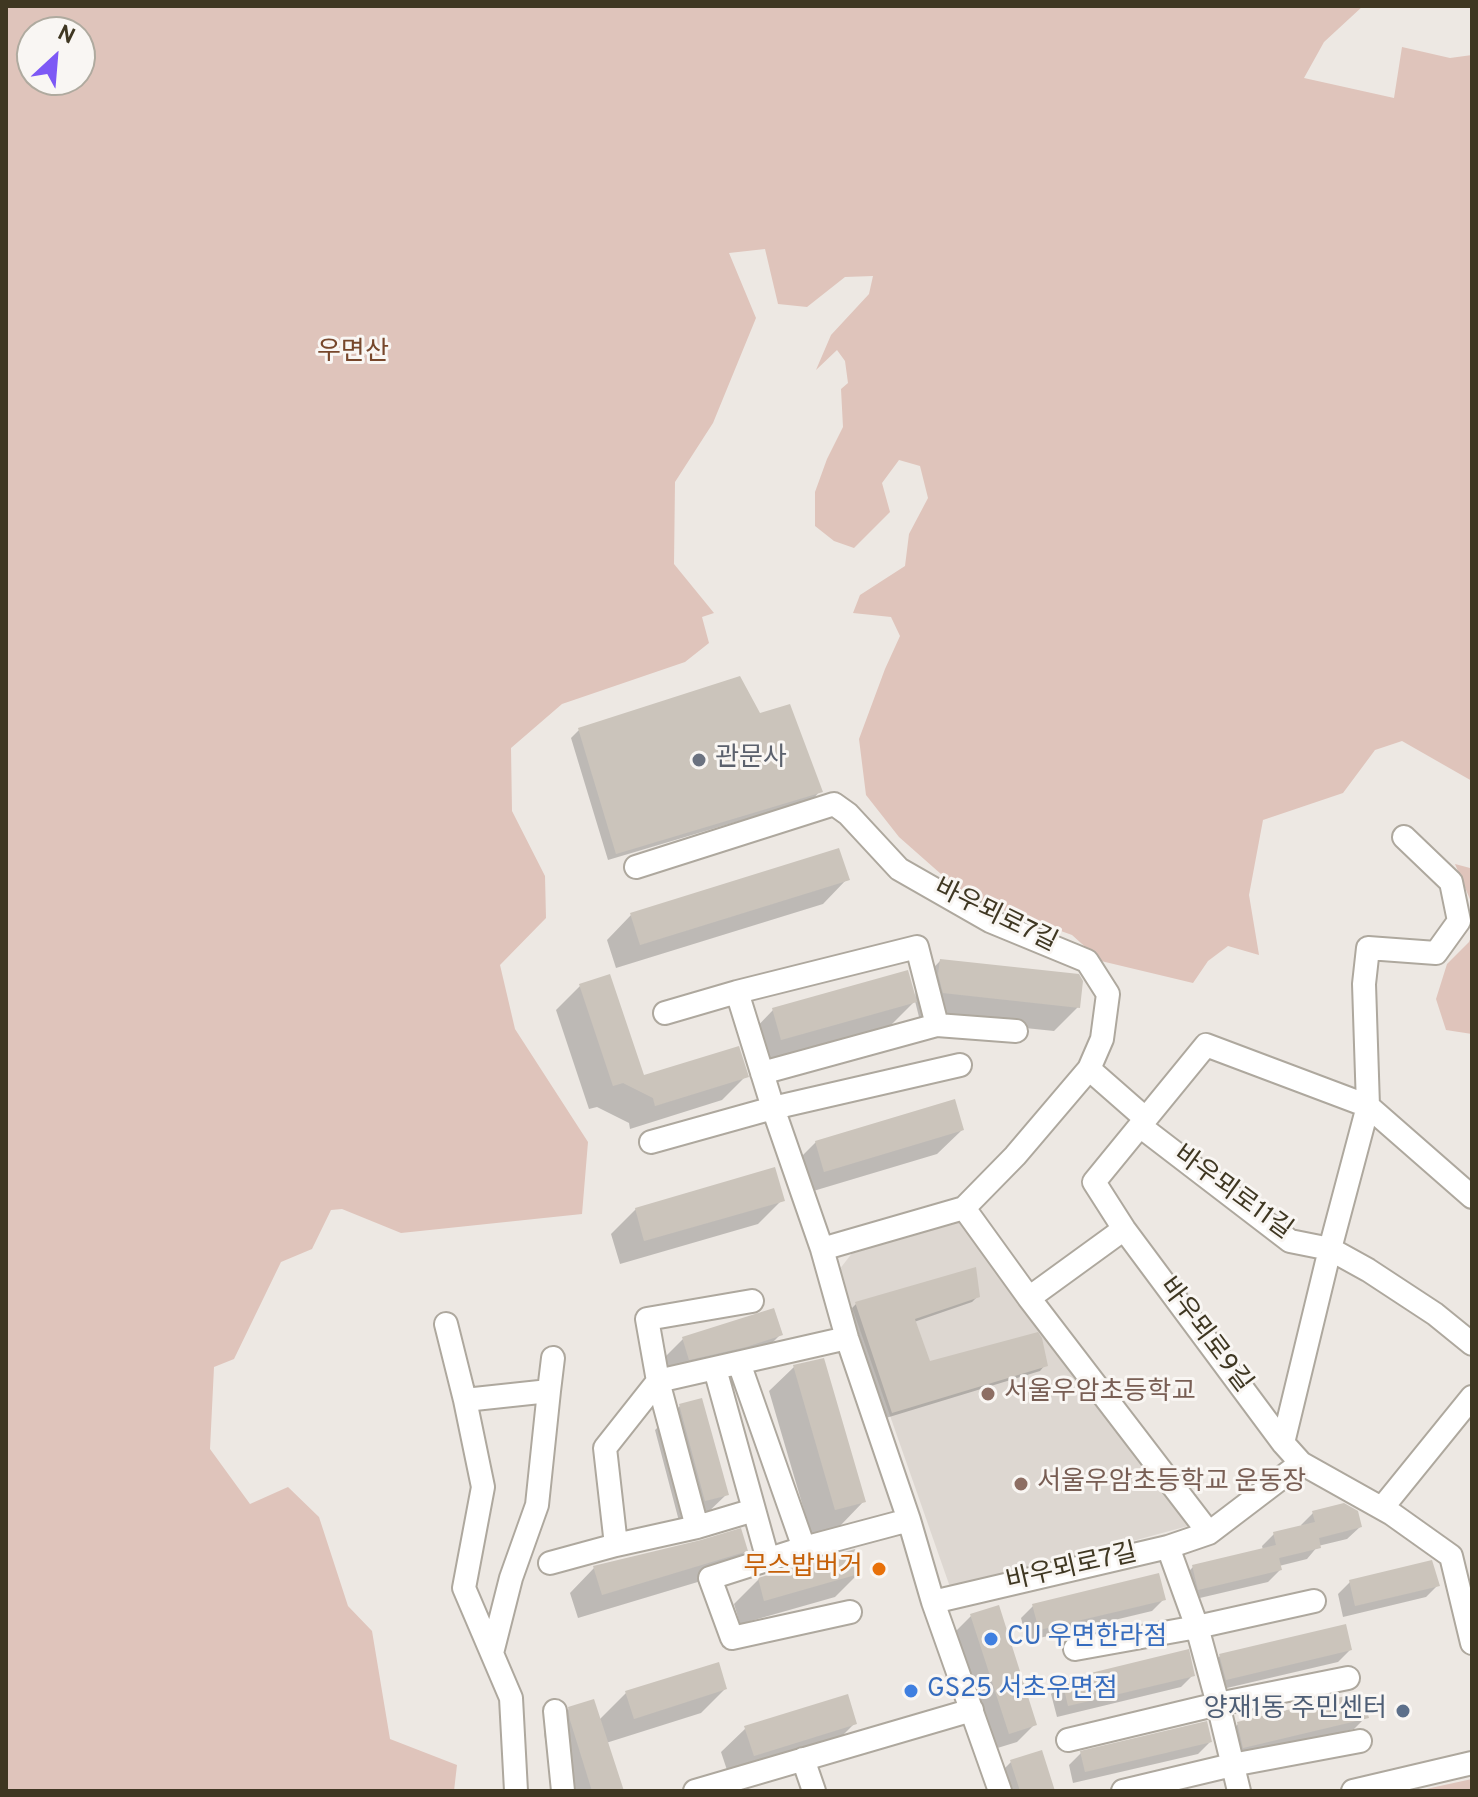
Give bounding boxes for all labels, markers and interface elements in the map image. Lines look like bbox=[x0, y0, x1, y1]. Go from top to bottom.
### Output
north arrow bbox=[16, 16, 96, 96]
text: N bbox=[53, 20, 79, 51]
park label: 우면산 bbox=[317, 338, 389, 370]
place label: 관문사 bbox=[715, 744, 787, 776]
marker: 관문사 bbox=[690, 751, 708, 769]
street label: 바우뫼로7길 bbox=[928, 874, 1062, 960]
street label: 바우뫼로11길 bbox=[1167, 1141, 1297, 1247]
street label: 바우뫼로9길 bbox=[1151, 1273, 1257, 1399]
place label: 서울우암초등학교 bbox=[1004, 1378, 1195, 1410]
marker: 서울우암초등학교 bbox=[979, 1385, 997, 1403]
place label: 서울우암초등학교 운동장 bbox=[1037, 1468, 1306, 1500]
marker: 서울우암초등학교 운동장 bbox=[1012, 1475, 1030, 1493]
street label: 바우뫼로7길 bbox=[1004, 1539, 1140, 1599]
place label: 무스밥버거 bbox=[743, 1553, 863, 1585]
marker: 무스밥버거 bbox=[870, 1560, 888, 1578]
place label: CU 우면한라점 bbox=[1007, 1623, 1167, 1655]
marker: CU 우면한라점 bbox=[982, 1630, 1000, 1648]
place label: GS25 서초우면점 bbox=[927, 1675, 1118, 1707]
marker: GS25 서초우면점 bbox=[902, 1682, 920, 1700]
place label: 양재1동 주민센터 bbox=[1204, 1695, 1387, 1727]
marker: 양재1동 주민센터 bbox=[1394, 1702, 1412, 1720]

